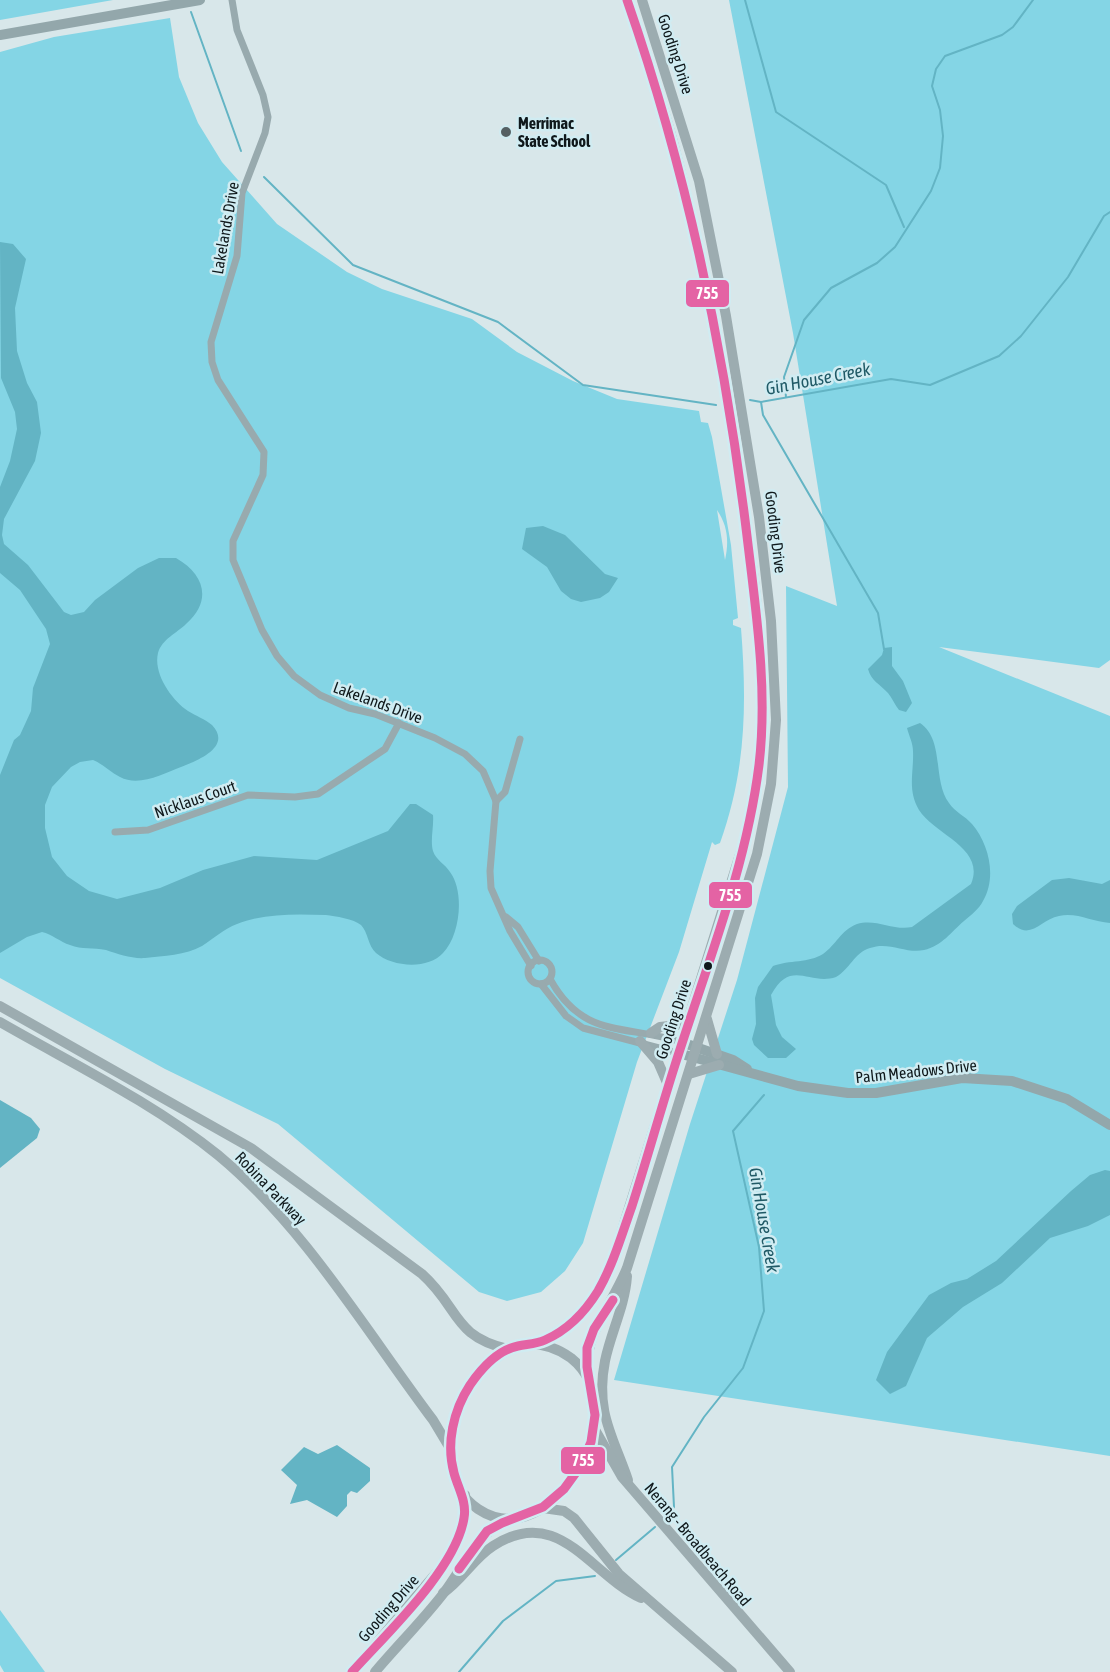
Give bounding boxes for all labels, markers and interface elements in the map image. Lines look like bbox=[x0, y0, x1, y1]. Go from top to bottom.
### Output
street label: Gooding Drive bbox=[654, 12, 697, 96]
place label: Merrimac State School bbox=[518, 114, 591, 150]
marker: Merrimac State School bbox=[499, 125, 513, 139]
street label: Lakelands Drive bbox=[208, 180, 242, 276]
line badge: 755 bbox=[685, 279, 730, 308]
text: 755 bbox=[696, 284, 719, 302]
water label: Gin House Creek bbox=[764, 358, 873, 399]
street label: Gooding Drive bbox=[761, 490, 790, 574]
street label: Lakelands Drive bbox=[331, 678, 425, 726]
street label: Nicklaus Court bbox=[152, 777, 238, 821]
line badge: 755 bbox=[708, 881, 753, 909]
text: 755 bbox=[719, 886, 742, 904]
unlabelled marker bbox=[702, 960, 714, 972]
street label: Gooding Drive bbox=[652, 977, 695, 1061]
street label: Palm Meadows Drive bbox=[855, 1056, 977, 1086]
street label: Robina Parkway bbox=[231, 1148, 311, 1229]
water label: Gin House Creek bbox=[745, 1166, 784, 1275]
line badge: 755 bbox=[560, 1446, 606, 1475]
text: 755 bbox=[572, 1451, 595, 1469]
street label: Nerang - Broadbeach Road bbox=[640, 1479, 755, 1610]
street label: Gooding Drive bbox=[354, 1571, 423, 1646]

